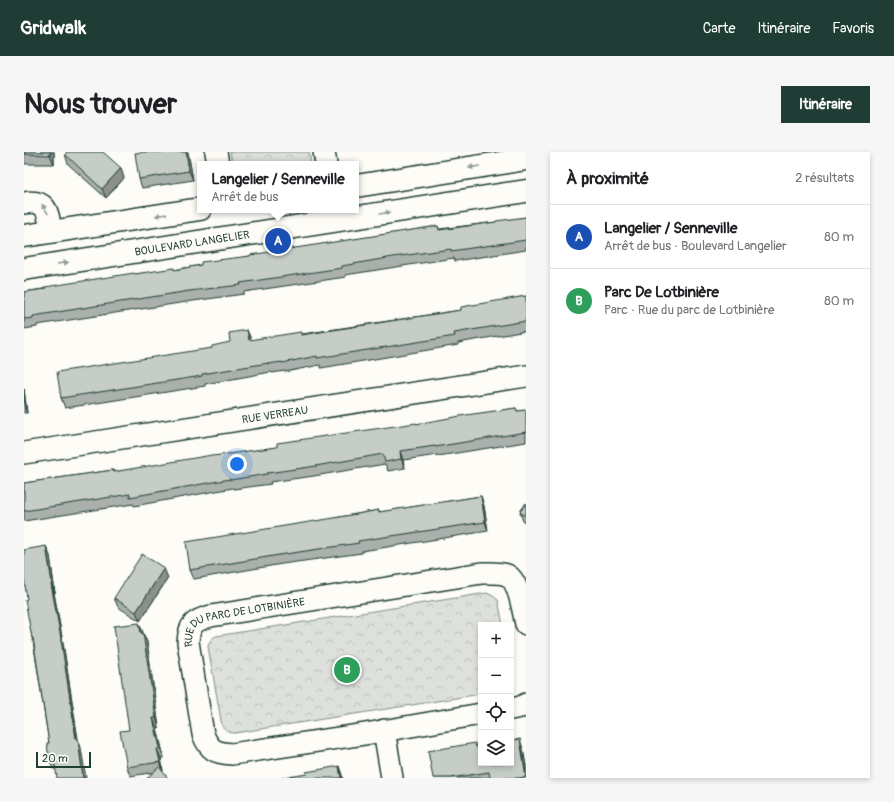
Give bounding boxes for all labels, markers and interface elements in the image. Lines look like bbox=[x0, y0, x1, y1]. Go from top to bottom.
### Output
text: Gridwalk bbox=[20, 16, 86, 40]
text: Carte bbox=[703, 20, 735, 37]
text: Itinéraire bbox=[757, 20, 810, 37]
text: Favoris bbox=[832, 20, 874, 37]
button: Itinéraire bbox=[781, 86, 870, 123]
text: Nous trouver bbox=[24, 87, 177, 122]
popup bbox=[197, 161, 359, 213]
one-way arrow bbox=[468, 164, 480, 170]
text: À proximité bbox=[566, 168, 649, 189]
text: Langelier / Senneville bbox=[211, 170, 345, 189]
text: 2 résultats bbox=[795, 170, 854, 186]
text: Arrêt de bus bbox=[211, 189, 278, 205]
one-way arrow bbox=[41, 203, 48, 215]
one-way arrow bbox=[379, 210, 391, 216]
one-way arrow bbox=[155, 212, 168, 218]
text: Langelier / Senneville bbox=[604, 219, 737, 238]
pin: A bbox=[265, 226, 291, 256]
street label: BOULEVARD LANGELIER bbox=[134, 228, 251, 259]
text: A bbox=[575, 229, 583, 245]
text: 80 m bbox=[824, 229, 854, 245]
text: Arrêt de bus · Boulevard Langelier bbox=[604, 238, 787, 254]
one-way arrow bbox=[56, 260, 69, 266]
text: Parc De Lotbinière bbox=[604, 283, 719, 302]
text: B bbox=[575, 293, 583, 309]
text: 80 m bbox=[824, 293, 854, 309]
text: Parc · Rue du parc de Lotbinière bbox=[604, 302, 774, 318]
street label: RUE VERREAU bbox=[241, 403, 309, 426]
your location bbox=[227, 454, 247, 474]
street label: RUE DU PARC DE LOTBINIÈRE bbox=[182, 595, 306, 648]
map controls bbox=[478, 622, 514, 766]
button: + bbox=[478, 622, 514, 658]
pin: B bbox=[334, 655, 360, 685]
button: − bbox=[478, 658, 514, 694]
button: locate bbox=[478, 694, 514, 730]
button: layers bbox=[478, 730, 514, 766]
scale bar bbox=[36, 750, 91, 769]
text: 20 m bbox=[42, 752, 68, 765]

